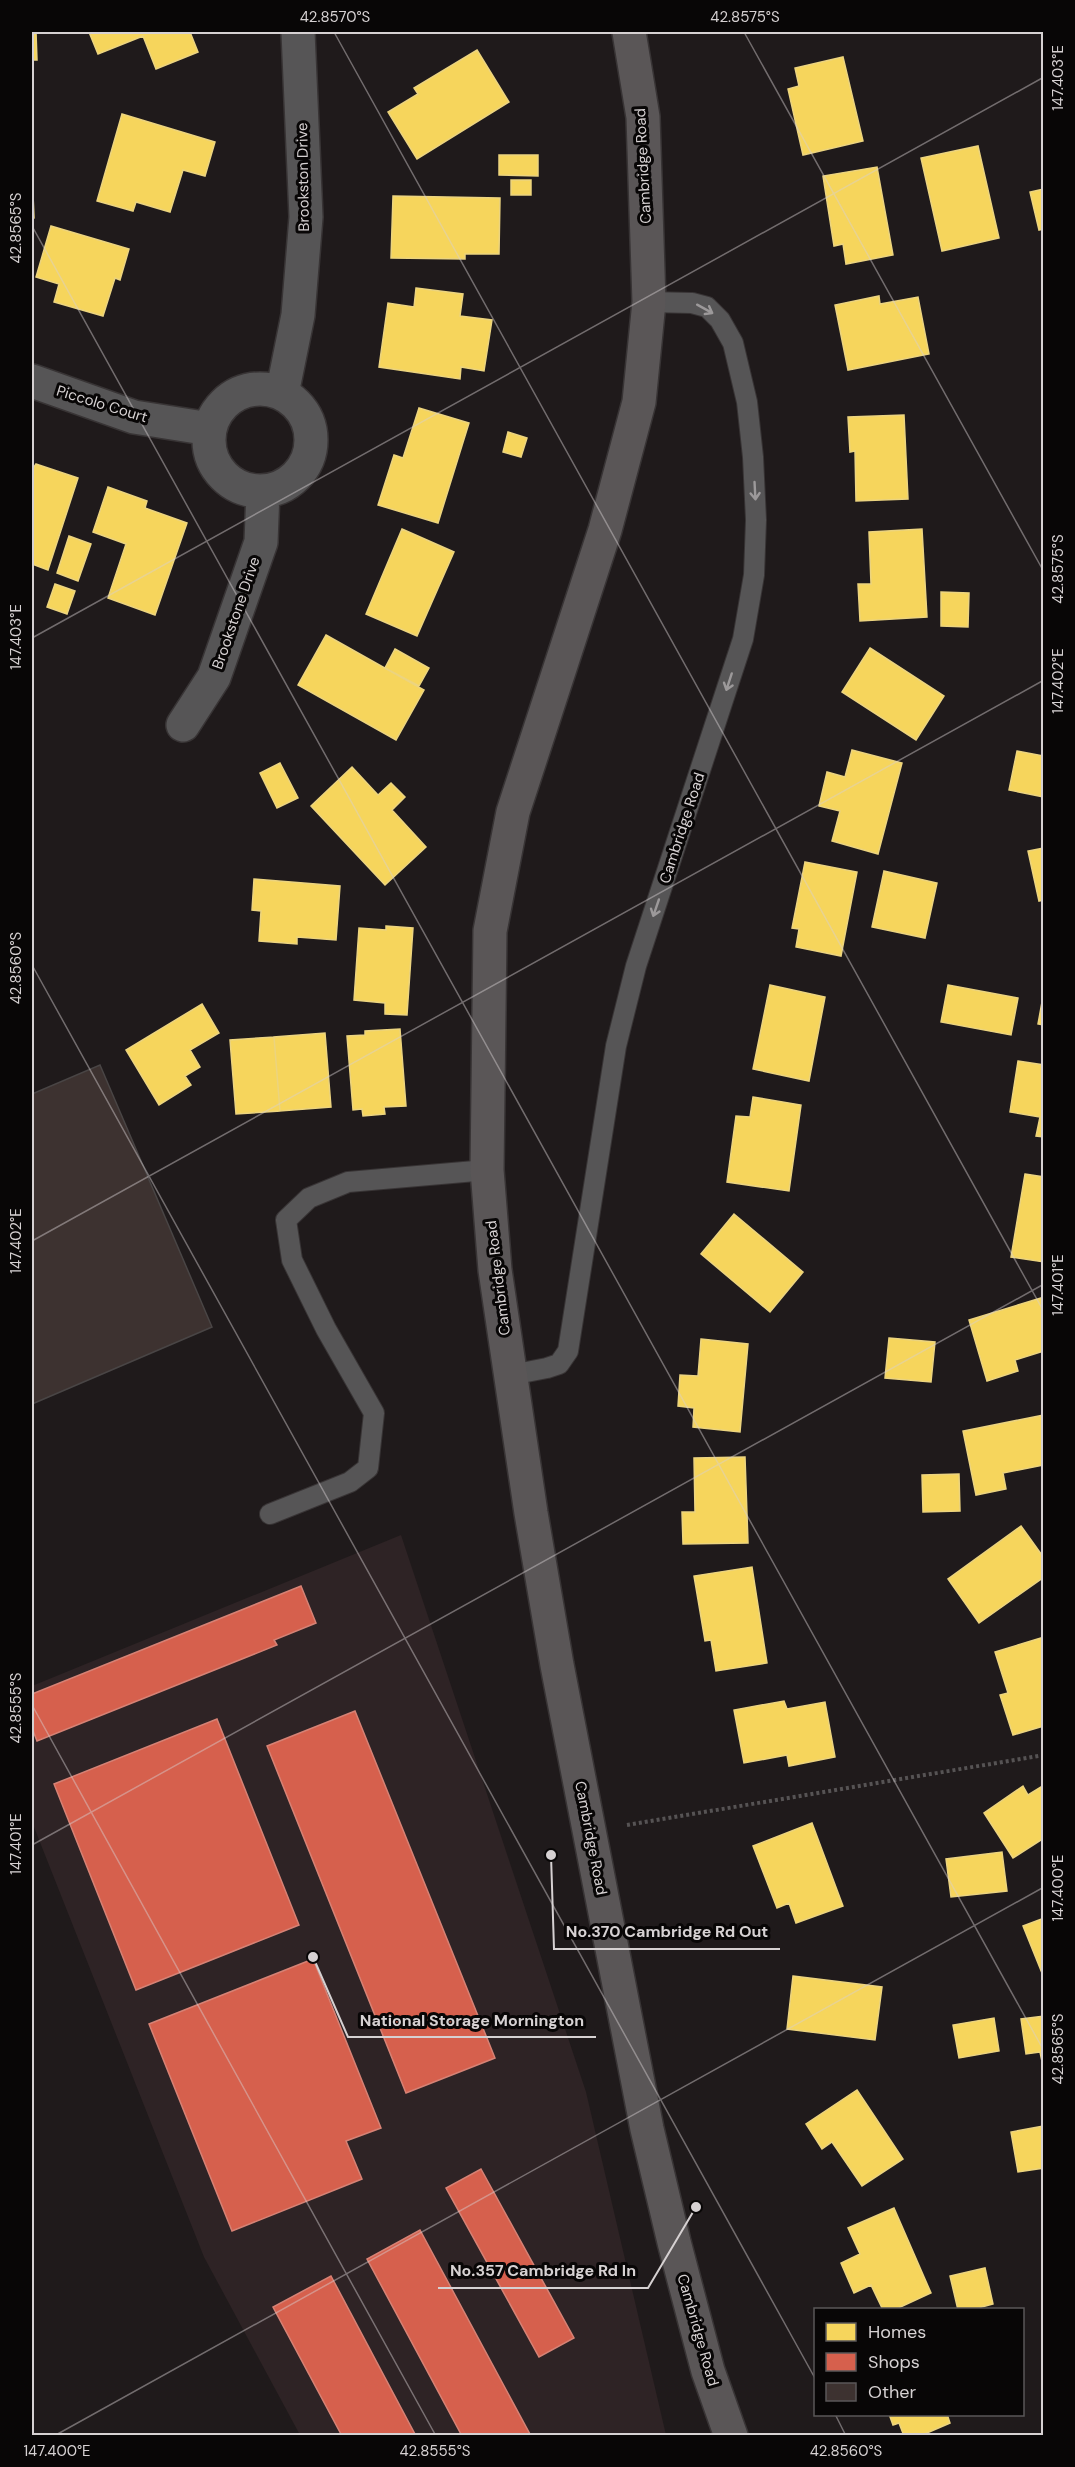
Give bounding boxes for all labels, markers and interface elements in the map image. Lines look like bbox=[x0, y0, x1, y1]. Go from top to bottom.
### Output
text: 42.8570°S bbox=[300, 7, 371, 27]
text: 42.8575°S bbox=[710, 7, 780, 27]
text: 147.403°E bbox=[1048, 45, 1068, 111]
street label: Cambridge Road bbox=[630, 108, 656, 224]
street label: Brookston Drive bbox=[292, 122, 314, 232]
text: 42.8565°S bbox=[6, 192, 26, 264]
one-way arrow bbox=[696, 303, 713, 315]
street label: Piccolo Court bbox=[54, 381, 150, 427]
one-way arrow bbox=[749, 480, 760, 500]
text: 42.8575°S bbox=[1048, 534, 1068, 604]
street label: Brookstone Drive bbox=[207, 554, 265, 672]
text: 147.403°E bbox=[6, 604, 26, 670]
text: 147.402°E bbox=[1048, 648, 1068, 714]
one-way arrow bbox=[723, 672, 734, 691]
street label: Cambridge Road bbox=[655, 770, 709, 886]
one-way arrow bbox=[650, 898, 661, 917]
text: 42.8560°S bbox=[6, 931, 26, 1004]
text: 147.402°E bbox=[6, 1208, 26, 1274]
street label: Cambridge Road bbox=[481, 1219, 515, 1337]
text: 147.401°E bbox=[1048, 1254, 1068, 1316]
text: 42.8555°S bbox=[6, 1672, 26, 1744]
street label: Cambridge Road bbox=[570, 1779, 612, 1897]
text: 147.401°E bbox=[6, 1813, 26, 1875]
text: 147.400°E bbox=[1048, 1854, 1068, 1922]
callout: No.370 Cambridge Rd Out bbox=[554, 1915, 780, 1949]
text: No.370 Cambridge Rd Out bbox=[566, 1921, 768, 1942]
callout: National Storage Mornington bbox=[348, 2003, 596, 2037]
text: National Storage Mornington bbox=[360, 2010, 584, 2031]
text: 42.8565°S bbox=[1048, 2013, 1068, 2085]
callout: No.357 Cambridge Rd In bbox=[438, 2254, 648, 2288]
text: No.357 Cambridge Rd In bbox=[450, 2260, 636, 2281]
street label: Cambridge Road bbox=[672, 2272, 724, 2388]
legend bbox=[814, 2308, 1024, 2416]
text: Homes bbox=[868, 2320, 926, 2344]
text: Shops bbox=[868, 2350, 920, 2374]
text: Other bbox=[868, 2380, 917, 2404]
text: 147.400°E bbox=[23, 2441, 91, 2461]
text: 42.8555°S bbox=[399, 2441, 471, 2461]
text: 42.8560°S bbox=[810, 2441, 883, 2461]

